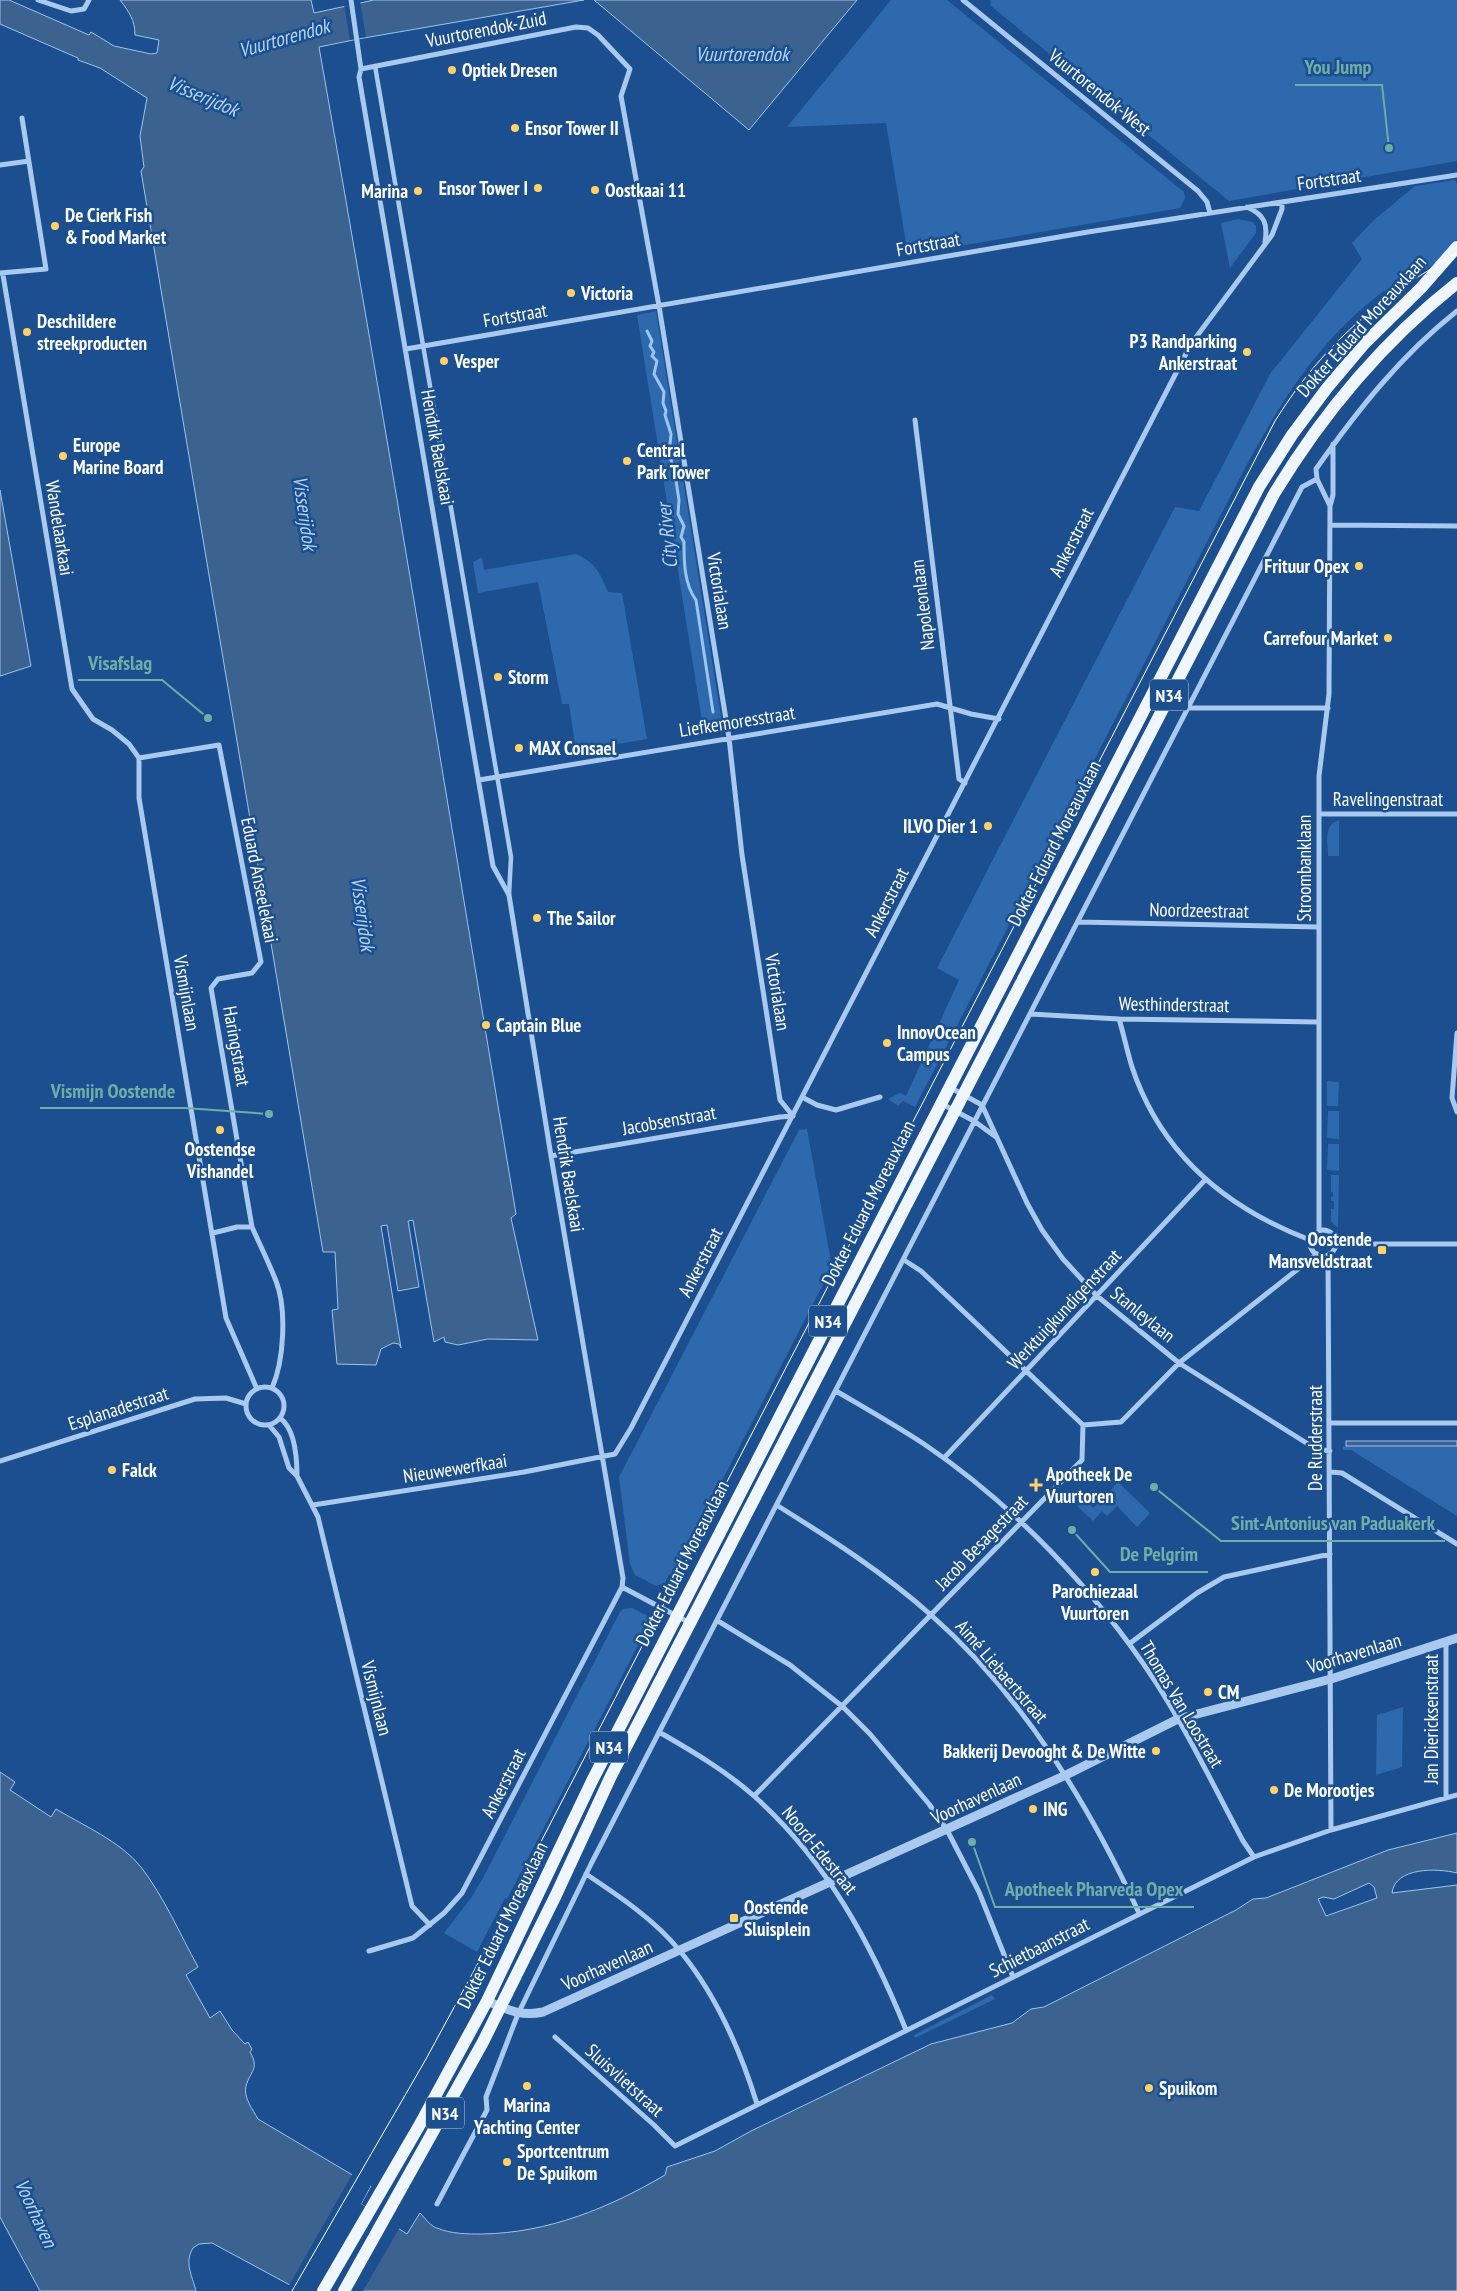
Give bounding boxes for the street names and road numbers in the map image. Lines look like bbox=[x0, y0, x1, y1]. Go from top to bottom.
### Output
street label: Vuurtorendok-Zuid bbox=[423, 6, 548, 53]
street label: Vuurtorendok-West bbox=[1043, 43, 1157, 141]
street label: Fortstraat bbox=[1296, 163, 1363, 195]
street label: Fortstraat bbox=[894, 226, 962, 261]
street label: Dokter Eduard Moreauxlaan bbox=[1291, 250, 1431, 402]
street label: Fortstraat bbox=[481, 297, 549, 332]
street label: Hendrik Baelskaai bbox=[416, 387, 460, 507]
street label: Wandelaarkaai bbox=[41, 479, 79, 577]
street label: Ankerstraat bbox=[1043, 503, 1099, 581]
street label: Victorialaan bbox=[702, 550, 738, 631]
street label: Napoleonlaan bbox=[905, 558, 939, 652]
road number: N34 bbox=[1150, 680, 1188, 710]
street label: Liefkemoresstraat bbox=[677, 700, 797, 742]
street label: Dokter Eduard Moreauxlaan bbox=[1002, 756, 1106, 930]
street label: Ravelingenstraat bbox=[1333, 787, 1444, 811]
street label: Eduard Anseelekaai bbox=[236, 815, 284, 945]
street label: Stroombanklaan bbox=[1292, 815, 1316, 921]
street label: Ankerstraat bbox=[858, 863, 914, 941]
street label: Noordzeestraat bbox=[1149, 897, 1250, 923]
street label: Victorialaan bbox=[760, 951, 796, 1032]
street label: Vismijnlaan bbox=[168, 952, 205, 1033]
street label: Westhinderstraat bbox=[1118, 991, 1230, 1017]
street label: Haringstraat bbox=[218, 1004, 256, 1089]
street label: Jacobsenstraat bbox=[619, 1100, 719, 1140]
street label: Hendrik Baelskaai bbox=[548, 1114, 590, 1234]
street label: Dokter Eduard Moreauxlaan bbox=[816, 1116, 920, 1290]
street label: Ankerstraat bbox=[672, 1223, 728, 1301]
street label: Werktuigkundigenstraat bbox=[1002, 1243, 1127, 1374]
street label: Stanleylaan bbox=[1106, 1281, 1180, 1347]
road number: N34 bbox=[809, 1305, 847, 1336]
street label: Esplanadestraat bbox=[65, 1380, 172, 1436]
street label: De Rudderstraat bbox=[1303, 1384, 1327, 1491]
street label: Nieuwewerfkaai bbox=[401, 1448, 509, 1488]
street label: Dokter Eduard Moreauxlaan bbox=[630, 1476, 734, 1650]
street label: Jacob Besagestraat bbox=[929, 1489, 1033, 1595]
street label: Aimé Liebaertstraat bbox=[951, 1614, 1054, 1728]
street label: Voorhavenlaan bbox=[1303, 1627, 1404, 1679]
street label: Thomas Van Loostraat bbox=[1135, 1636, 1230, 1772]
street label: Jan Diericksenstraat bbox=[1419, 1653, 1443, 1785]
street label: Vismijnlaan bbox=[356, 1657, 398, 1738]
road number: N34 bbox=[590, 1731, 628, 1762]
street label: Ankerstraat bbox=[475, 1744, 531, 1822]
street label: Voorhavenlaan bbox=[926, 1767, 1025, 1830]
street label: Noord-Edestraat bbox=[777, 1801, 864, 1900]
street label: Dokter Eduard Moreauxlaan bbox=[451, 1838, 553, 2012]
street label: Schietbaanstraat bbox=[985, 1911, 1094, 1983]
street label: Voorhavenlaan bbox=[557, 1934, 656, 1996]
street label: Sluisvlietstraat bbox=[581, 2038, 670, 2122]
road number: N34 bbox=[426, 2098, 464, 2128]

